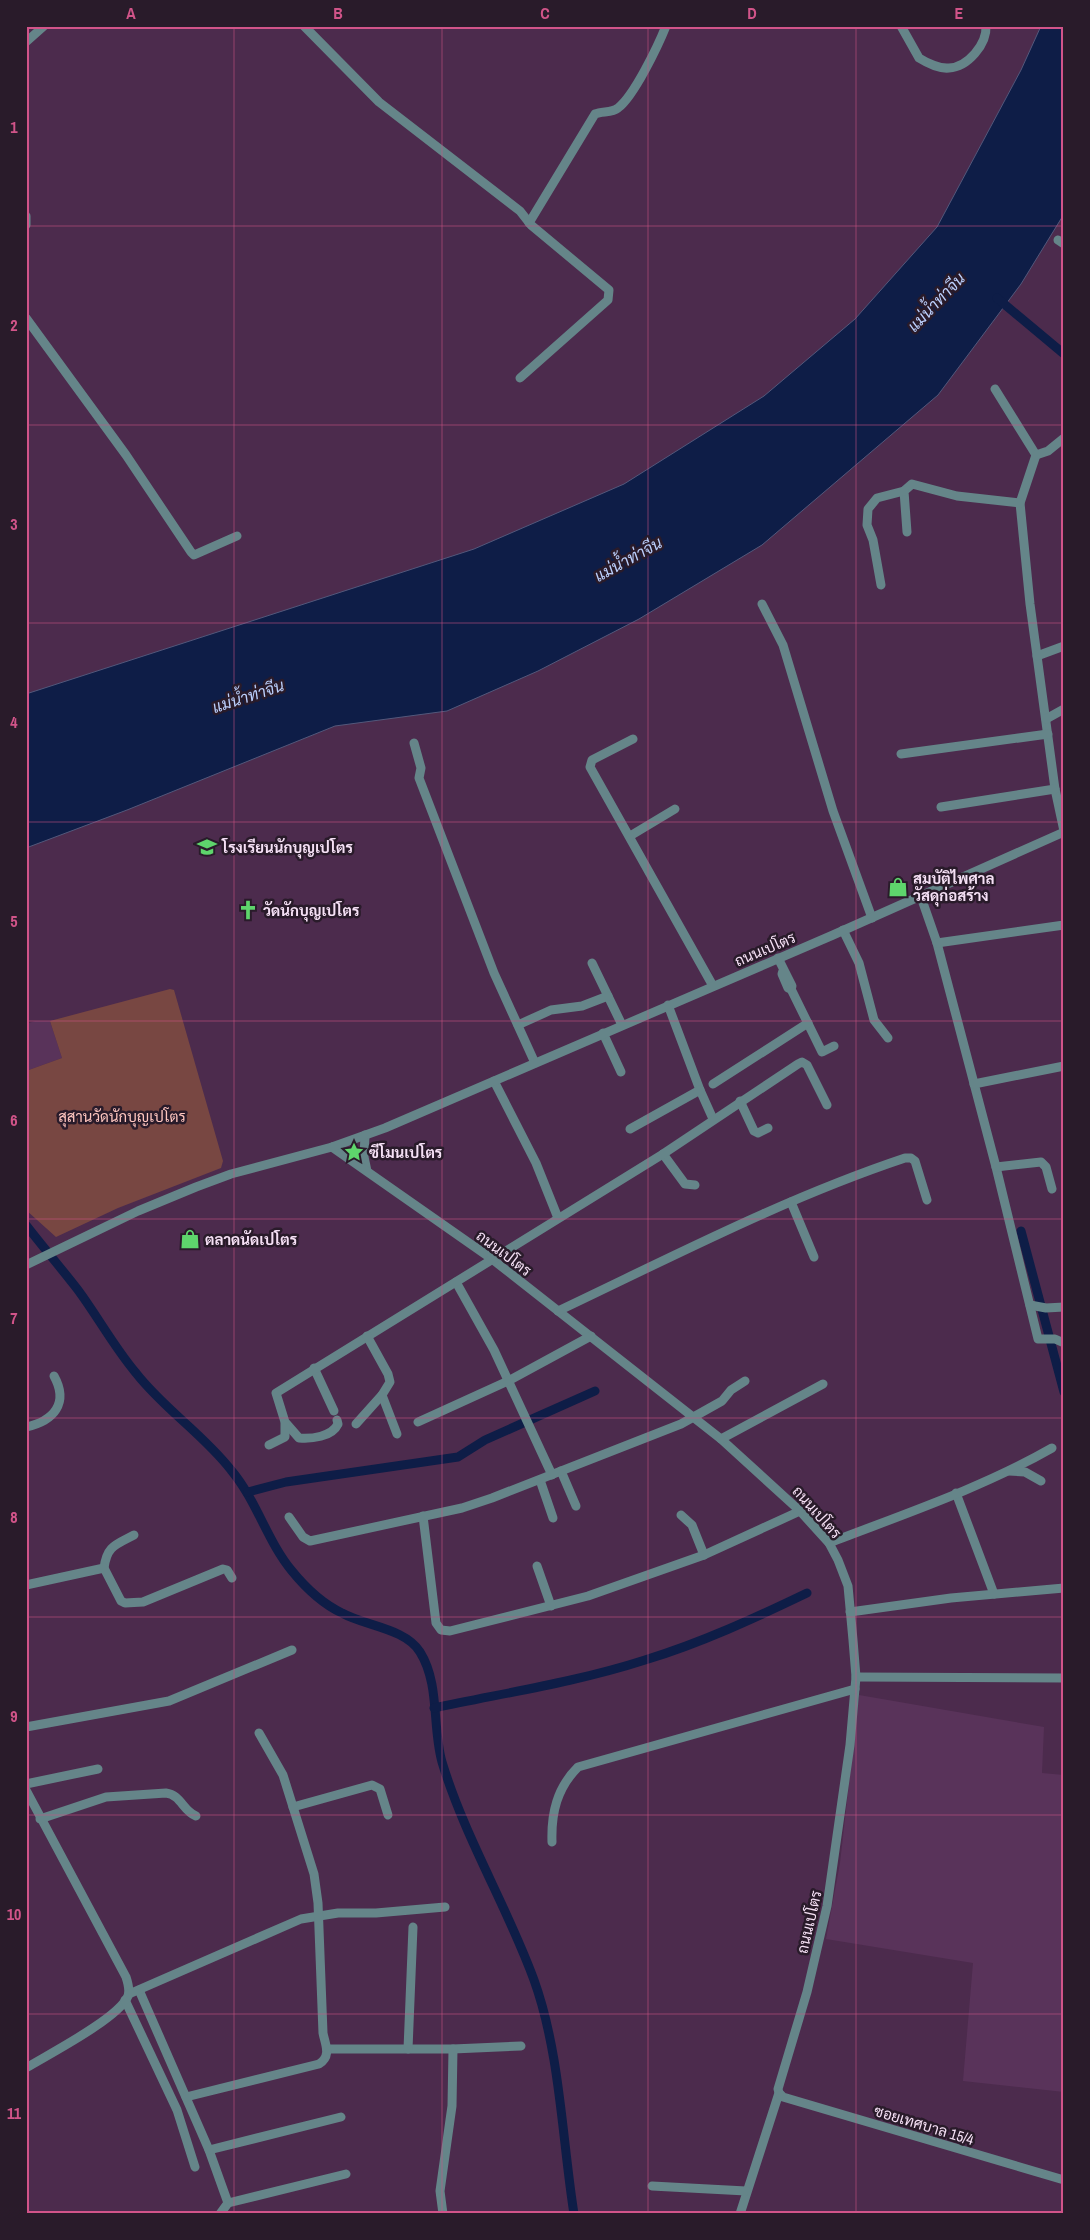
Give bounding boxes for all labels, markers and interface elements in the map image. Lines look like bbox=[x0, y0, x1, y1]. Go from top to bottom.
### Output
text: A bbox=[126, 2, 136, 24]
text: B bbox=[333, 2, 343, 24]
text: C bbox=[540, 2, 550, 24]
text: D bbox=[747, 2, 757, 24]
text: E bbox=[955, 2, 964, 24]
text: 1 bbox=[10, 116, 18, 138]
water label: แม่น้ำท่าจีน bbox=[900, 266, 970, 336]
text: 2 bbox=[10, 314, 18, 336]
text: 3 bbox=[10, 513, 18, 535]
water label: แม่น้ำท่าจีน bbox=[589, 529, 666, 587]
water label: แม่น้ำท่าจีน bbox=[208, 671, 287, 718]
text: 4 bbox=[10, 711, 18, 733]
school or university icon: โรงเรียนนักบุญเปโตร bbox=[196, 836, 218, 858]
place label: โรงเรียนนักบุญเปโตร bbox=[221, 837, 353, 859]
place label: สมบัติไพศาล วัสดุก่อสร้าง bbox=[913, 868, 994, 907]
shop icon: สมบัติไพศาล วัสดุก่อสร้าง bbox=[887, 876, 909, 898]
church icon: วัดนักบุญเปโตร bbox=[237, 899, 259, 921]
place label: วัดนักบุญเปโตร bbox=[263, 900, 360, 922]
text: 5 bbox=[10, 910, 18, 932]
street label: ถนนเปโตร bbox=[731, 927, 799, 971]
park label: สุสานวัดนักบุญเปโตร bbox=[58, 1106, 186, 1128]
text: 6 bbox=[10, 1109, 18, 1131]
place icon: ซีโมนเปโตร bbox=[343, 1141, 365, 1163]
place label: ซีโมนเปโตร bbox=[369, 1142, 443, 1163]
street label: ถนนเปโตร bbox=[472, 1225, 536, 1281]
shop icon: ตลาดนัดเปโตร bbox=[179, 1228, 201, 1250]
place label: ตลาดนัดเปโตร bbox=[205, 1229, 298, 1250]
text: 7 bbox=[10, 1307, 18, 1329]
street label: ถนนเปโตร bbox=[788, 1481, 846, 1543]
text: 8 bbox=[10, 1506, 18, 1528]
text: 9 bbox=[10, 1705, 18, 1727]
street label: ถนนเปโตร bbox=[792, 1888, 826, 1956]
text: 10 bbox=[7, 1903, 21, 1925]
street label: ซอยเทศบาล 15/4 bbox=[872, 2100, 977, 2150]
text: 11 bbox=[7, 2102, 22, 2124]

